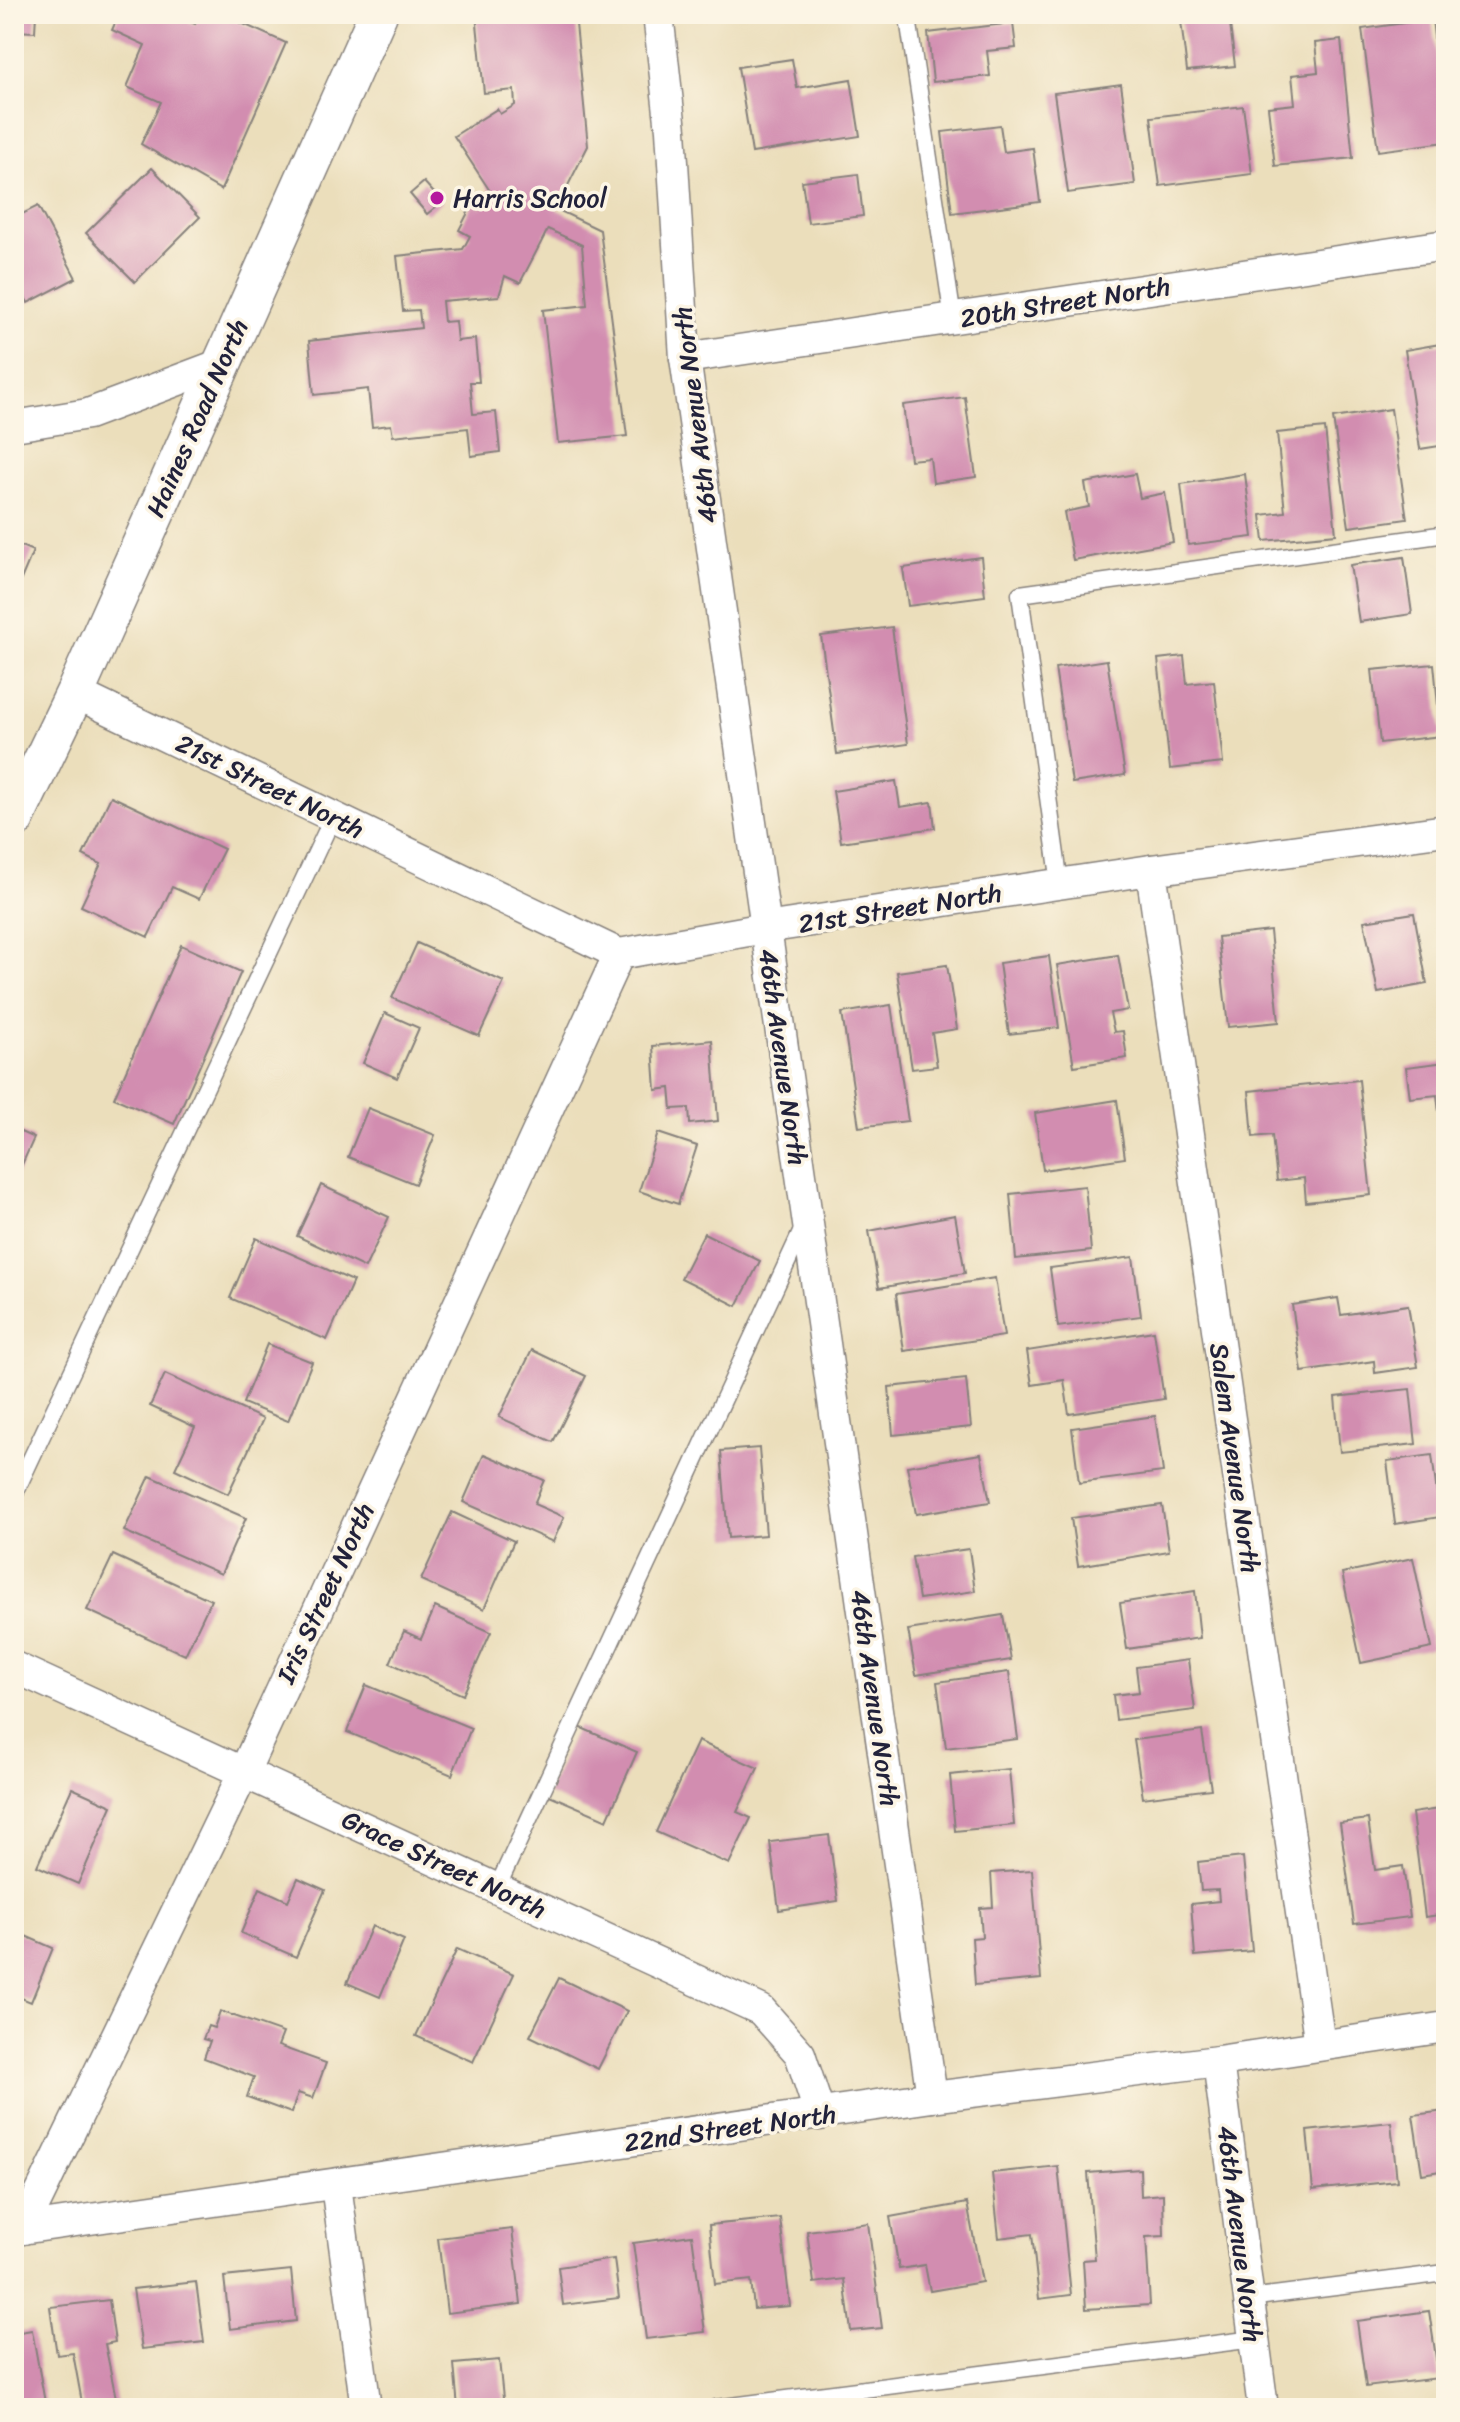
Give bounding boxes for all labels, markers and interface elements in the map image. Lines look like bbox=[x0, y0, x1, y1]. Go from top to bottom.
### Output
place label: Harris School bbox=[453, 175, 607, 221]
marker: Harris School bbox=[428, 189, 446, 207]
street label: 20th Street North bbox=[957, 263, 1173, 341]
street label: 46th Avenue North bbox=[659, 304, 731, 526]
street label: Haines Road North bbox=[133, 311, 261, 525]
street label: 21st Street North bbox=[168, 720, 372, 852]
street label: 21st Street North bbox=[795, 869, 1005, 947]
street label: 46th Avenue North bbox=[745, 946, 821, 1168]
street label: Salem Avenue North bbox=[1196, 1340, 1274, 1576]
street label: Iris Street North bbox=[262, 1495, 387, 1692]
street label: 46th Avenue North bbox=[837, 1587, 913, 1809]
street label: Grace Street North bbox=[334, 1796, 554, 1932]
street label: 22nd Street North bbox=[621, 2090, 839, 2166]
street label: 46th Avenue North bbox=[1204, 2123, 1276, 2345]

